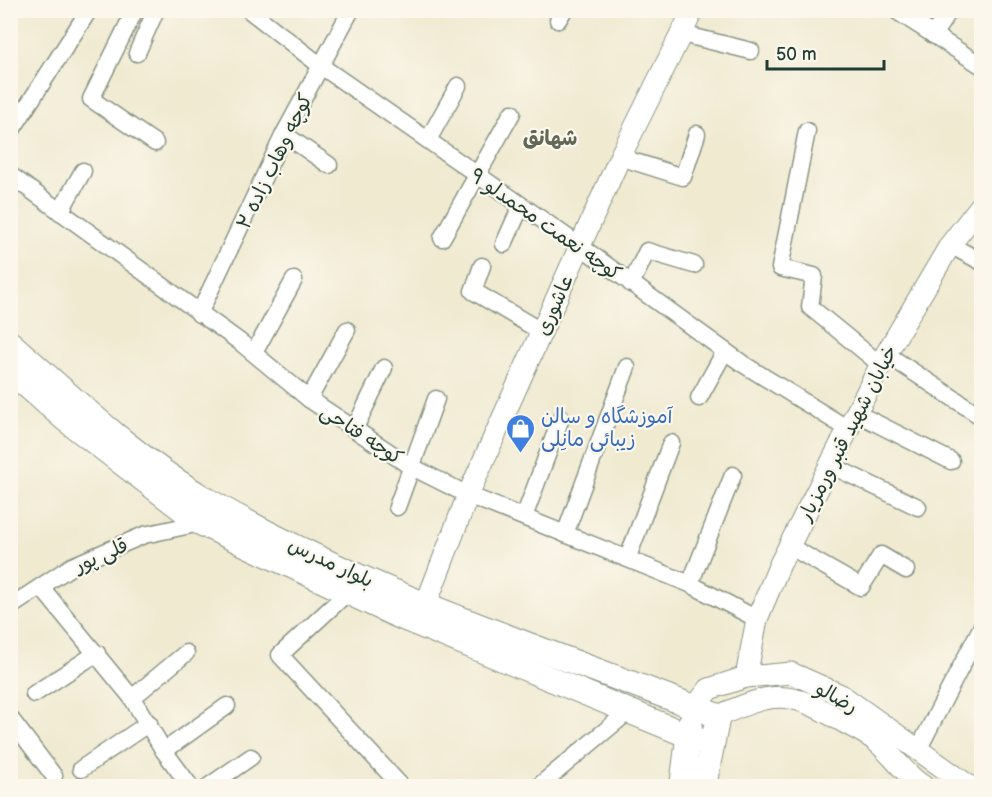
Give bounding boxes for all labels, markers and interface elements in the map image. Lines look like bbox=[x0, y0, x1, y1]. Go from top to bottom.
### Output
scale bar bbox=[767, 33, 884, 71]
text: 50 m bbox=[776, 44, 817, 65]
street label: کوچه وهاب زاده ۲ bbox=[232, 90, 318, 233]
district label: شهانق bbox=[523, 126, 577, 151]
street label: کوچه نعمت محمدلو ۹ bbox=[464, 163, 626, 287]
street label: عاشوری bbox=[531, 271, 579, 339]
street label: خیابان شهید قنبر ورمزیار bbox=[793, 341, 903, 526]
street label: کوچه فتاحی bbox=[316, 399, 407, 470]
place label: آموزشگاه و سالن زیبائی مانِلی bbox=[541, 405, 674, 452]
shop icon: آموزشگاه و سالن زیبائی مانِلی bbox=[504, 412, 536, 454]
street label: قلی پور bbox=[69, 533, 132, 579]
street label: بلوار مدرس bbox=[284, 533, 377, 593]
street label: رضالو bbox=[810, 676, 862, 720]

